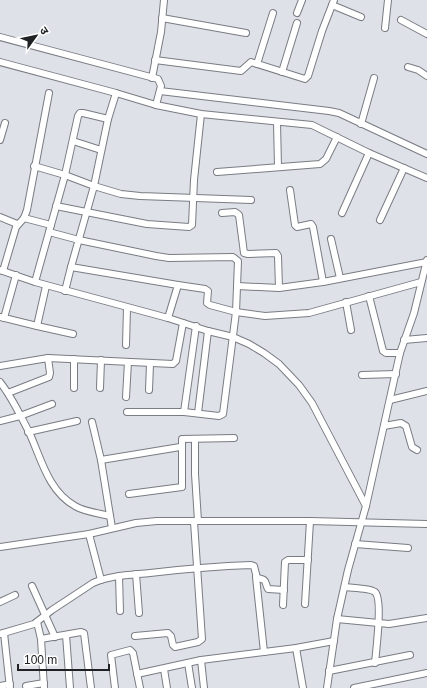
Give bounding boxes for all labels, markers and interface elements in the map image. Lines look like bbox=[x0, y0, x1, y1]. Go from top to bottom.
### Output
north arrow bbox=[16, 16, 56, 56]
text: उ bbox=[38, 25, 51, 37]
scale bar bbox=[18, 646, 109, 672]
text: 100 m bbox=[24, 653, 57, 667]

